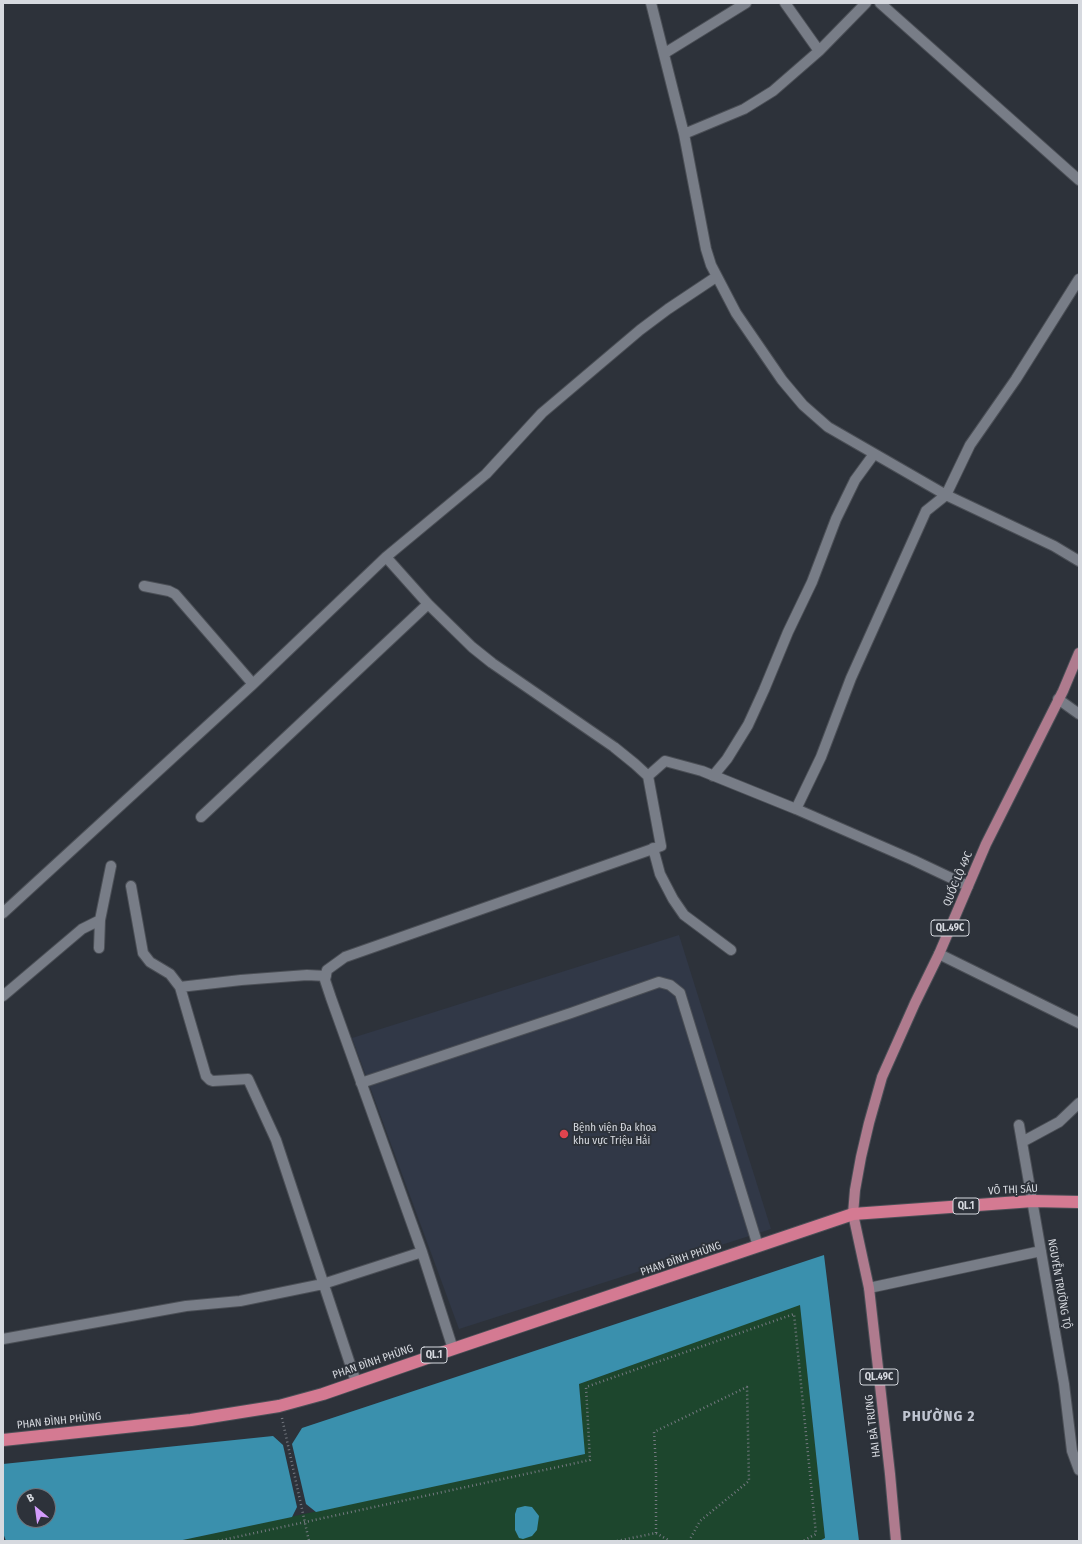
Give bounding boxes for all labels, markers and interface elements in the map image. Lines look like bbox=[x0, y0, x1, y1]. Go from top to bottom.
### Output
street label: QUỐC LỘ 49C bbox=[941, 850, 975, 908]
road number: QL.49C bbox=[931, 920, 969, 936]
place label: Bệnh viện Đa khoa khu vực Triệu Hải bbox=[573, 1121, 657, 1147]
marker: Bệnh viện Đa khoa khu vực Triệu Hải bbox=[558, 1128, 570, 1140]
street label: VÕ THỊ SÁU bbox=[988, 1182, 1038, 1198]
road number: QL.1 bbox=[953, 1198, 979, 1214]
street label: NGUYỄN TRƯỜNG TỘ bbox=[1045, 1238, 1073, 1330]
street label: PHAN ĐÌNH PHÙNG bbox=[639, 1239, 723, 1279]
street label: PHAN ĐÌNH PHÙNG bbox=[331, 1342, 415, 1382]
road number: QL.1 bbox=[421, 1347, 447, 1363]
road number: QL.49C bbox=[860, 1369, 898, 1385]
street label: HAI BÀ TRƯNG bbox=[863, 1394, 883, 1458]
district label: PHƯỜNG 2 bbox=[903, 1408, 975, 1426]
street label: PHAN ĐÌNH PHÙNG bbox=[16, 1410, 102, 1432]
north arrow bbox=[16, 1488, 56, 1528]
text: B bbox=[25, 1491, 36, 1505]

